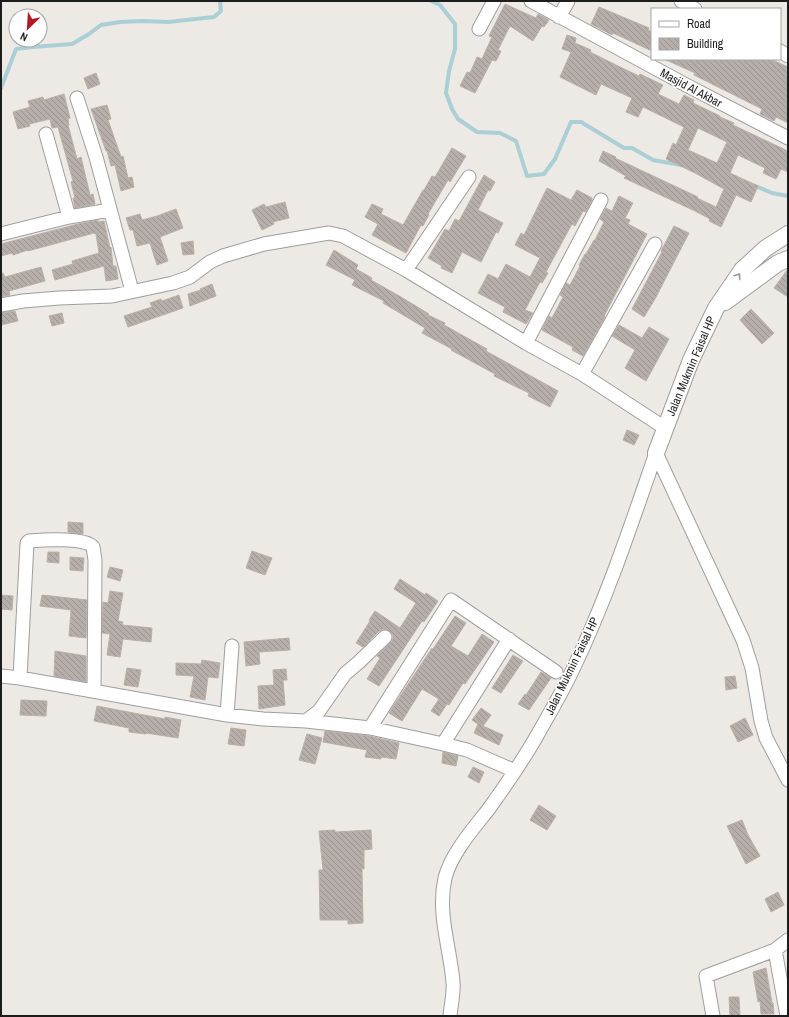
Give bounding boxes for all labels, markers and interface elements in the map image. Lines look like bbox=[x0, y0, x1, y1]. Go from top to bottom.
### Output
north arrow bbox=[8, 8, 48, 48]
legend bbox=[651, 8, 781, 60]
text: Road bbox=[687, 16, 711, 32]
text: N bbox=[18, 29, 30, 45]
text: Building bbox=[687, 36, 724, 52]
street label: Masjid Al Akbar bbox=[657, 65, 725, 111]
one-way arrow bbox=[733, 273, 740, 280]
street label: Jalan Mukmin Faisal HP bbox=[663, 313, 719, 418]
street label: Jalan Mukmin Faisal HP bbox=[541, 614, 603, 717]

